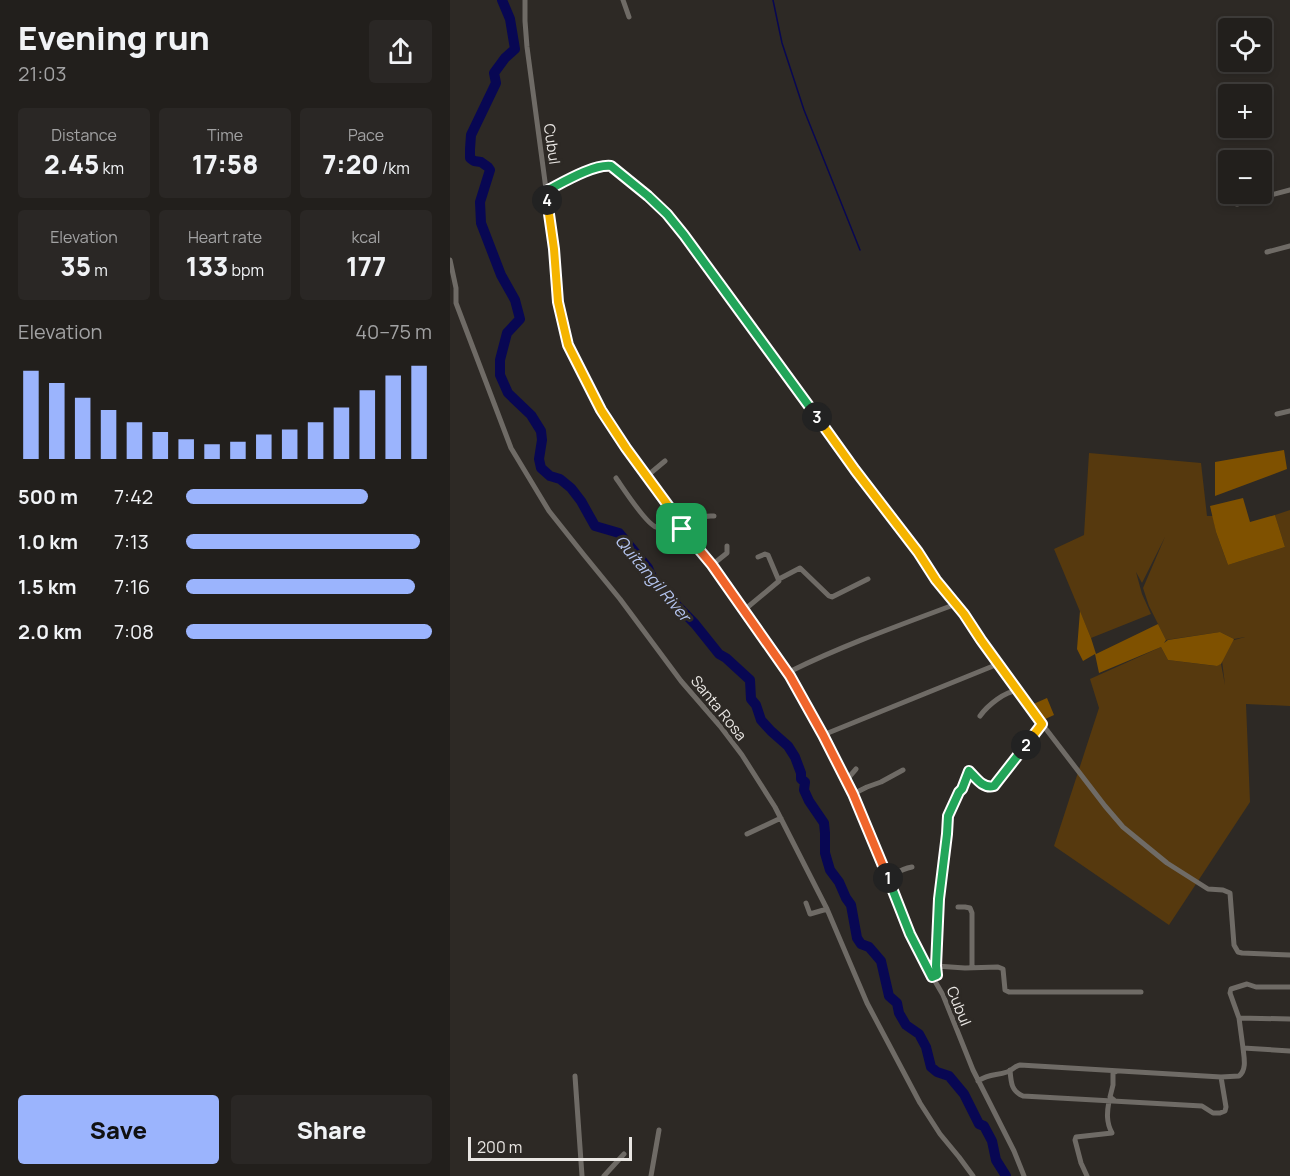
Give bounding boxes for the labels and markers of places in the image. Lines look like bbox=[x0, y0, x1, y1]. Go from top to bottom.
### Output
pin: 4 bbox=[532, 185, 562, 215]
pin: 3 bbox=[802, 402, 832, 432]
pin bbox=[656, 503, 707, 554]
pin: 2 bbox=[1011, 730, 1041, 760]
pin: 1 bbox=[873, 863, 903, 893]

